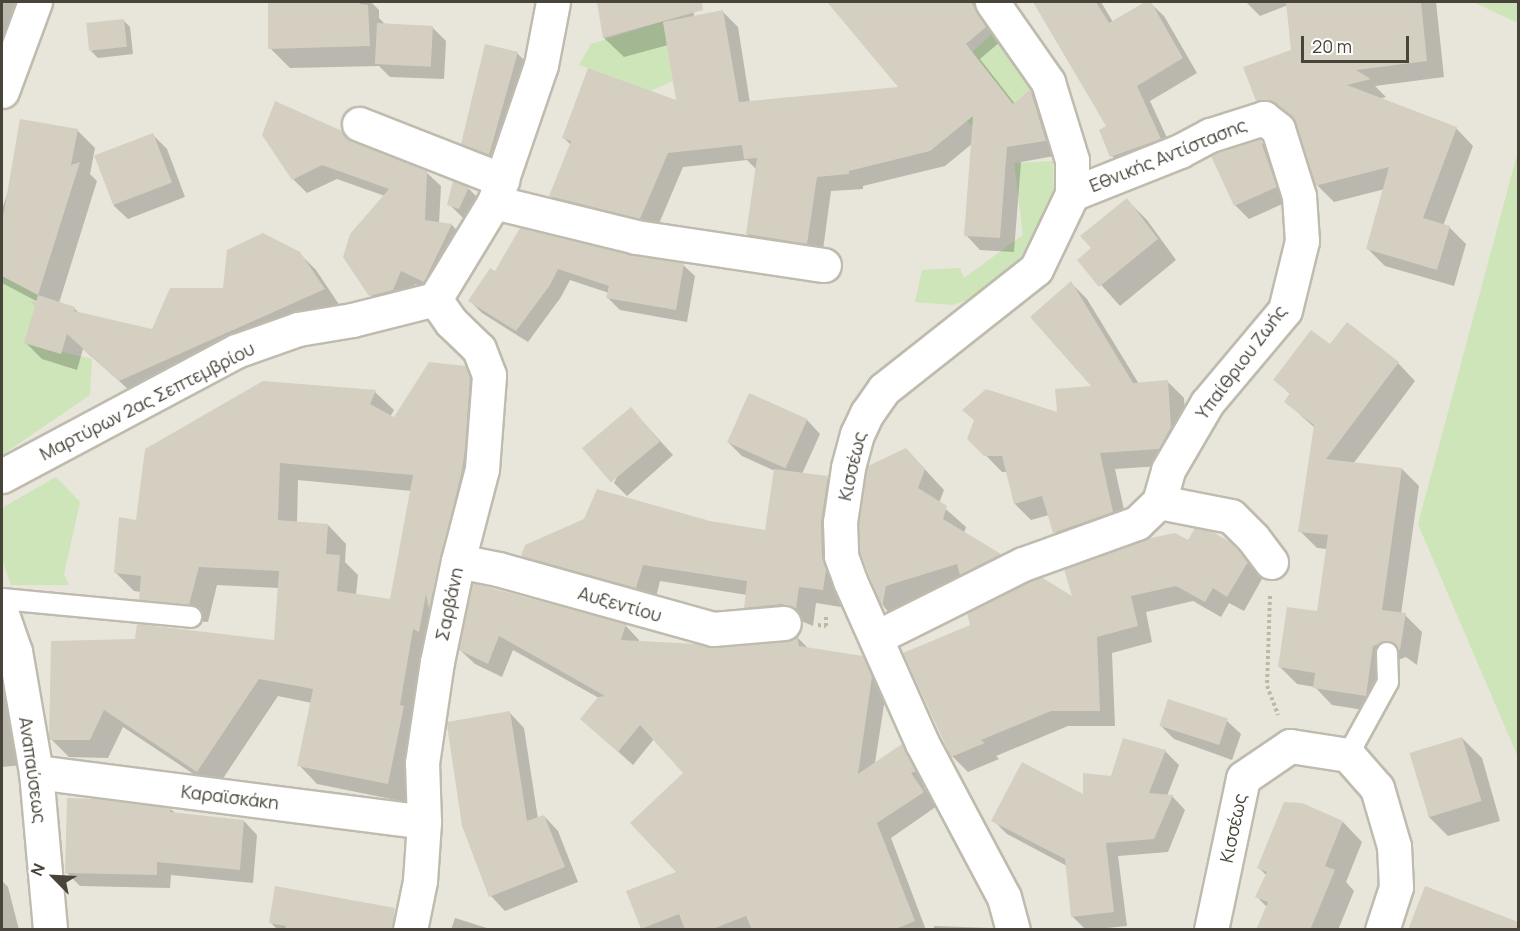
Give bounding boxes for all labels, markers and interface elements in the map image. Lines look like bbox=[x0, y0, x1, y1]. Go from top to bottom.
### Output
scale bar bbox=[1304, 24, 1412, 62]
text: 20 m bbox=[1312, 34, 1352, 58]
street label: Εθνικής Αντίστασης bbox=[1086, 114, 1250, 196]
street label: Υπαίθριου Ζωής bbox=[1191, 301, 1291, 423]
street label: Μαρτύρων 2ας Σεπτεμβρίου bbox=[36, 337, 258, 465]
street label: Κισσέως bbox=[834, 429, 870, 503]
street label: Σαρβάνη bbox=[431, 565, 467, 643]
street label: Αυξεντίου bbox=[576, 582, 664, 626]
street label: Αναπαύσεως bbox=[15, 715, 51, 825]
street label: Καραϊσκάκη bbox=[180, 780, 280, 814]
street label: Κισσέως bbox=[1215, 791, 1251, 865]
north arrow bbox=[24, 847, 84, 907]
text: N bbox=[25, 860, 50, 879]

